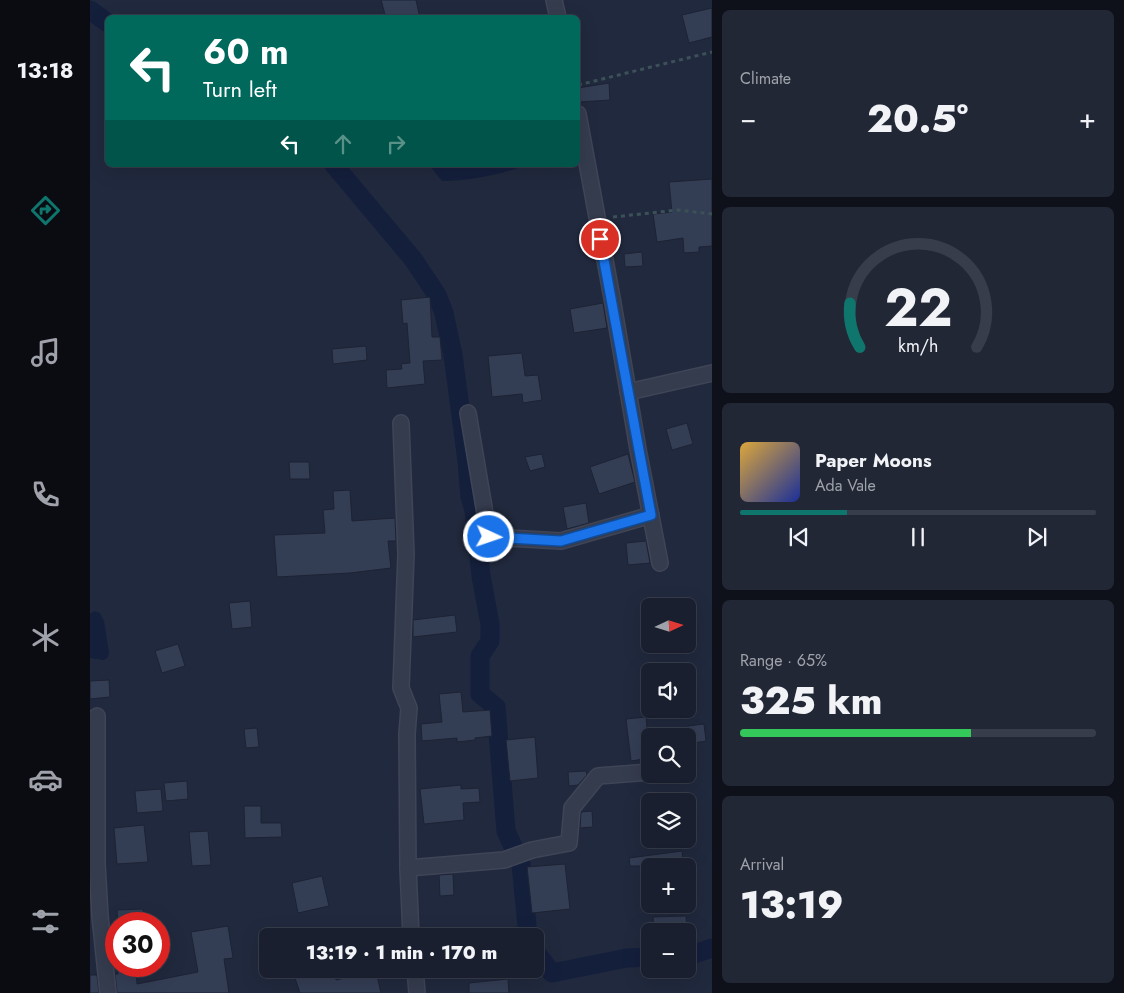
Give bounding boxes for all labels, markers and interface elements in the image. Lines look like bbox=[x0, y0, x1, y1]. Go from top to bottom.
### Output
text: 60 m bbox=[203, 27, 289, 77]
icon: left bbox=[120, 35, 185, 100]
text: 13:18 bbox=[17, 54, 73, 86]
text: Climate bbox=[740, 67, 791, 90]
text: Turn left bbox=[203, 73, 277, 105]
text: 20.5° bbox=[867, 91, 968, 146]
text: − bbox=[740, 98, 757, 139]
text: + bbox=[1079, 98, 1096, 139]
icon: left bbox=[276, 130, 304, 158]
icon: ahead bbox=[329, 130, 357, 158]
icon: right bbox=[382, 130, 410, 158]
icon: directions bbox=[28, 193, 63, 228]
pin bbox=[579, 218, 621, 260]
icon: arrive bbox=[586, 225, 614, 253]
text: 22 bbox=[884, 270, 952, 346]
text: km/h bbox=[898, 333, 938, 359]
icon: music bbox=[28, 335, 63, 370]
text: Paper Moons bbox=[815, 447, 932, 474]
text: Ada Vale bbox=[815, 474, 876, 497]
icon: phone bbox=[28, 477, 63, 512]
position arrow bbox=[462, 510, 514, 562]
icon: previous bbox=[785, 523, 813, 551]
icon: pause bbox=[904, 523, 932, 551]
icon: next bbox=[1023, 523, 1051, 551]
north arrow bbox=[641, 598, 696, 652]
map controls bbox=[641, 598, 696, 978]
icon: climate bbox=[28, 620, 63, 655]
text: Range · 65% bbox=[740, 649, 827, 672]
button: sound bbox=[641, 663, 696, 718]
text: 325 km bbox=[740, 673, 882, 728]
button: search bbox=[641, 728, 696, 783]
icon: car bbox=[28, 762, 63, 797]
button: layers bbox=[641, 793, 696, 848]
text: Arrival bbox=[740, 853, 784, 876]
button: + bbox=[641, 858, 696, 913]
text: 13:19 bbox=[740, 877, 843, 932]
icon: filters bbox=[28, 904, 63, 939]
speed limit sign: 30 bbox=[105, 912, 170, 977]
button: − bbox=[641, 923, 696, 978]
text: 13:19 · 1 min · 170 m bbox=[306, 939, 497, 966]

